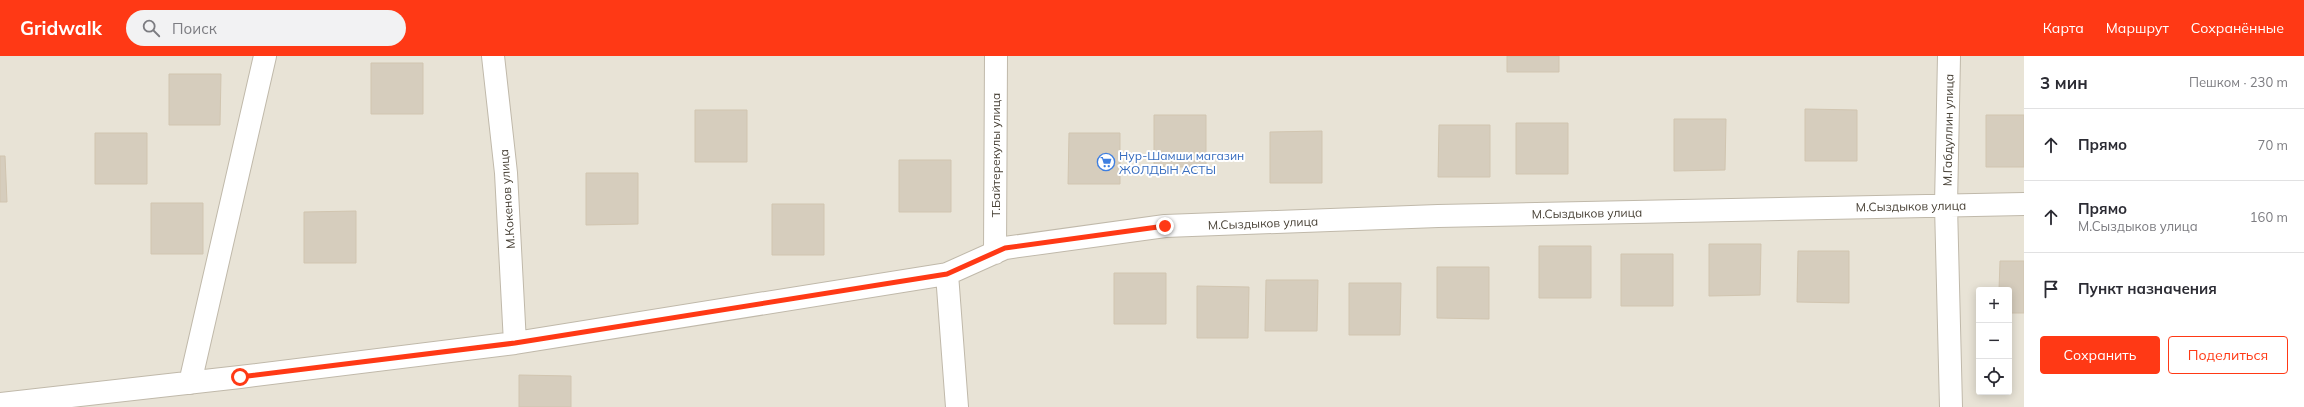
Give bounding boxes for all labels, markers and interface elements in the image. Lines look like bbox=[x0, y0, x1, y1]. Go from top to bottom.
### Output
search box bbox=[126, 10, 406, 46]
text: Gridwalk bbox=[20, 16, 102, 40]
icon: search bbox=[140, 17, 162, 39]
text: Поиск bbox=[172, 19, 217, 38]
text: Карта bbox=[2043, 19, 2084, 37]
text: Маршрут bbox=[2106, 19, 2169, 37]
text: Сохранённые bbox=[2191, 19, 2284, 37]
text: 3 мин bbox=[2040, 72, 2088, 93]
street label: М.Габдуллин улица bbox=[1940, 74, 1956, 186]
text: Пешком · 230 m bbox=[2189, 74, 2288, 90]
street label: Т.Байтерекулы улица bbox=[988, 93, 1003, 217]
icon: ahead bbox=[2040, 134, 2062, 156]
text: Прямо bbox=[2078, 135, 2127, 154]
text: 70 m bbox=[2258, 137, 2288, 153]
place label: Нур-Шамши магазин ЖОЛДЫН АСТЫ bbox=[1119, 148, 1244, 177]
street label: М.Кокенов улица bbox=[496, 149, 518, 249]
supermarket icon: Нур-Шамши магазин ЖОЛДЫН АСТЫ bbox=[1096, 152, 1116, 172]
street label: М.Сыздыков улица bbox=[1856, 198, 1966, 214]
text: Прямо bbox=[2078, 199, 2127, 218]
street label: М.Сыздыков улица bbox=[1532, 205, 1642, 221]
icon: ahead bbox=[2040, 206, 2062, 228]
text: 160 m bbox=[2250, 209, 2288, 225]
street label: М.Сыздыков улица bbox=[1208, 214, 1318, 232]
route end bbox=[1156, 217, 1174, 235]
text: М.Сыздыков улица bbox=[2078, 218, 2198, 234]
icon: arrive bbox=[2040, 278, 2062, 300]
text: Пункт назначения bbox=[2078, 279, 2217, 298]
map controls bbox=[1976, 287, 2012, 395]
button: + bbox=[1976, 287, 2012, 323]
button: − bbox=[1976, 323, 2012, 359]
button: Сохранить bbox=[2040, 336, 2160, 374]
button: Поделиться bbox=[2168, 336, 2288, 374]
button: locate bbox=[1976, 359, 2012, 395]
route start bbox=[231, 368, 249, 386]

